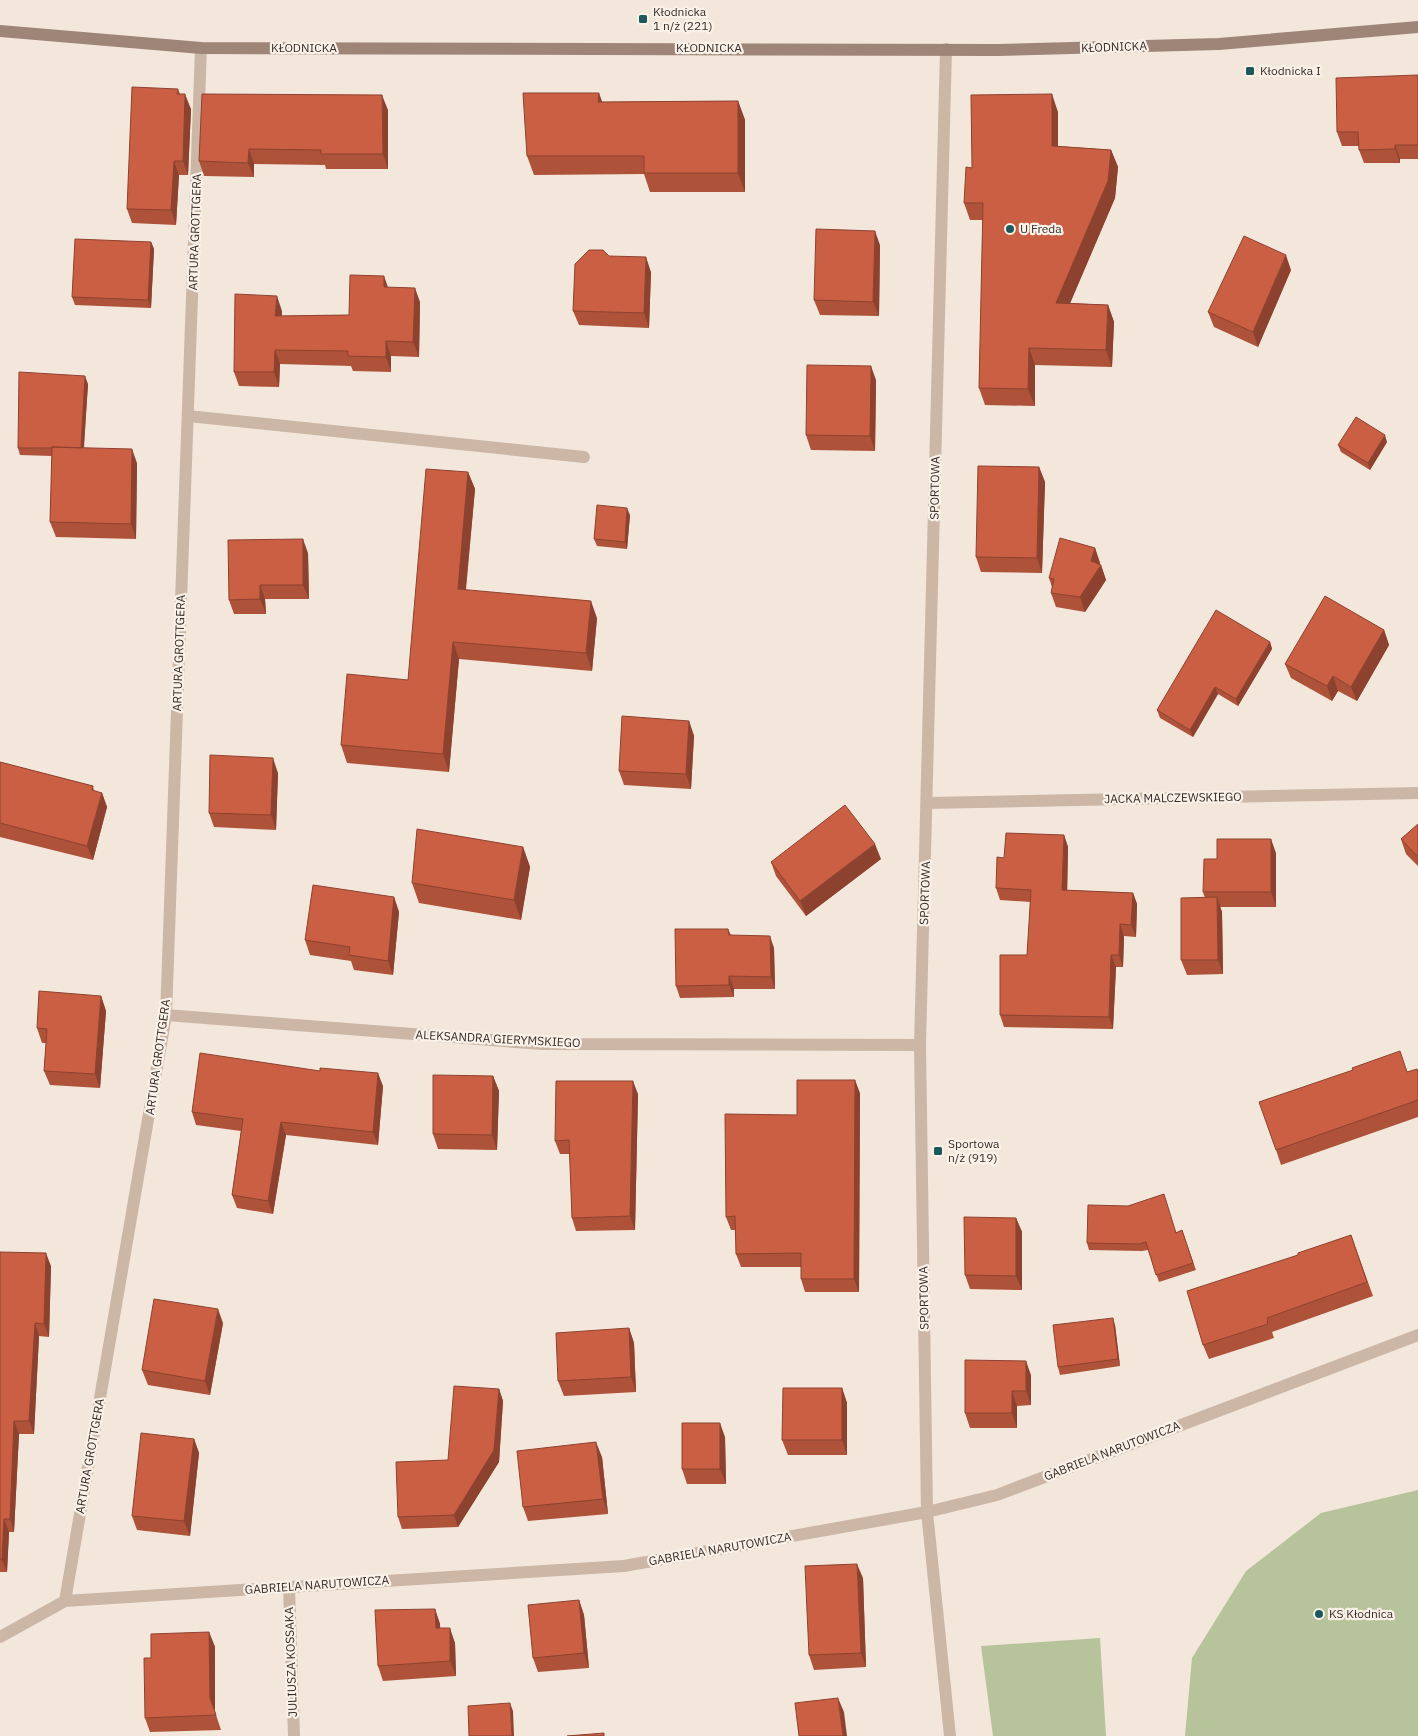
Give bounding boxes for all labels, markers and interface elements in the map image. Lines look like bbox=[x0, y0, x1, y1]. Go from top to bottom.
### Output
place label: Kłodnicka 1 n/ż (221) bbox=[653, 4, 713, 33]
marker: Kłodnicka 1 n/ż (221) bbox=[637, 13, 649, 25]
street label: KŁODNICKA bbox=[1081, 38, 1147, 55]
street label: KŁODNICKA bbox=[271, 40, 337, 55]
street label: KŁODNICKA bbox=[676, 40, 742, 55]
place label: Kłodnicka I bbox=[1260, 63, 1321, 78]
marker: Kłodnicka I bbox=[1244, 65, 1256, 77]
street label: ARTURA GROTTGERA bbox=[185, 173, 204, 291]
place label: U Freda bbox=[1020, 221, 1062, 236]
marker: U Freda bbox=[1004, 223, 1016, 235]
street label: SPORTOWA bbox=[926, 456, 943, 520]
street label: ARTURA GROTTGERA bbox=[169, 594, 188, 712]
street label: JACKA MALCZEWSKIEGO bbox=[1104, 789, 1242, 806]
street label: SPORTOWA bbox=[916, 861, 933, 925]
street label: ARTURA GROTTGERA bbox=[142, 998, 173, 1116]
street label: ALEKSANDRA GIERYMSKIEGO bbox=[415, 1027, 581, 1050]
place label: Sportowa n/ż (919) bbox=[948, 1136, 1000, 1165]
marker: Sportowa n/ż (919) bbox=[932, 1145, 944, 1157]
street label: SPORTOWA bbox=[915, 1266, 932, 1330]
street label: ARTURA GROTTGERA bbox=[72, 1397, 107, 1515]
street label: GABRIELA NARUTOWICZA bbox=[1042, 1418, 1182, 1483]
street label: GABRIELA NARUTOWICZA bbox=[647, 1529, 793, 1568]
street label: GABRIELA NARUTOWICZA bbox=[244, 1572, 390, 1597]
street label: JULIUSZA KOSSAKA bbox=[281, 1606, 300, 1717]
place label: KS Kłodnica bbox=[1329, 1606, 1394, 1621]
marker: KS Kłodnica bbox=[1313, 1608, 1325, 1620]

